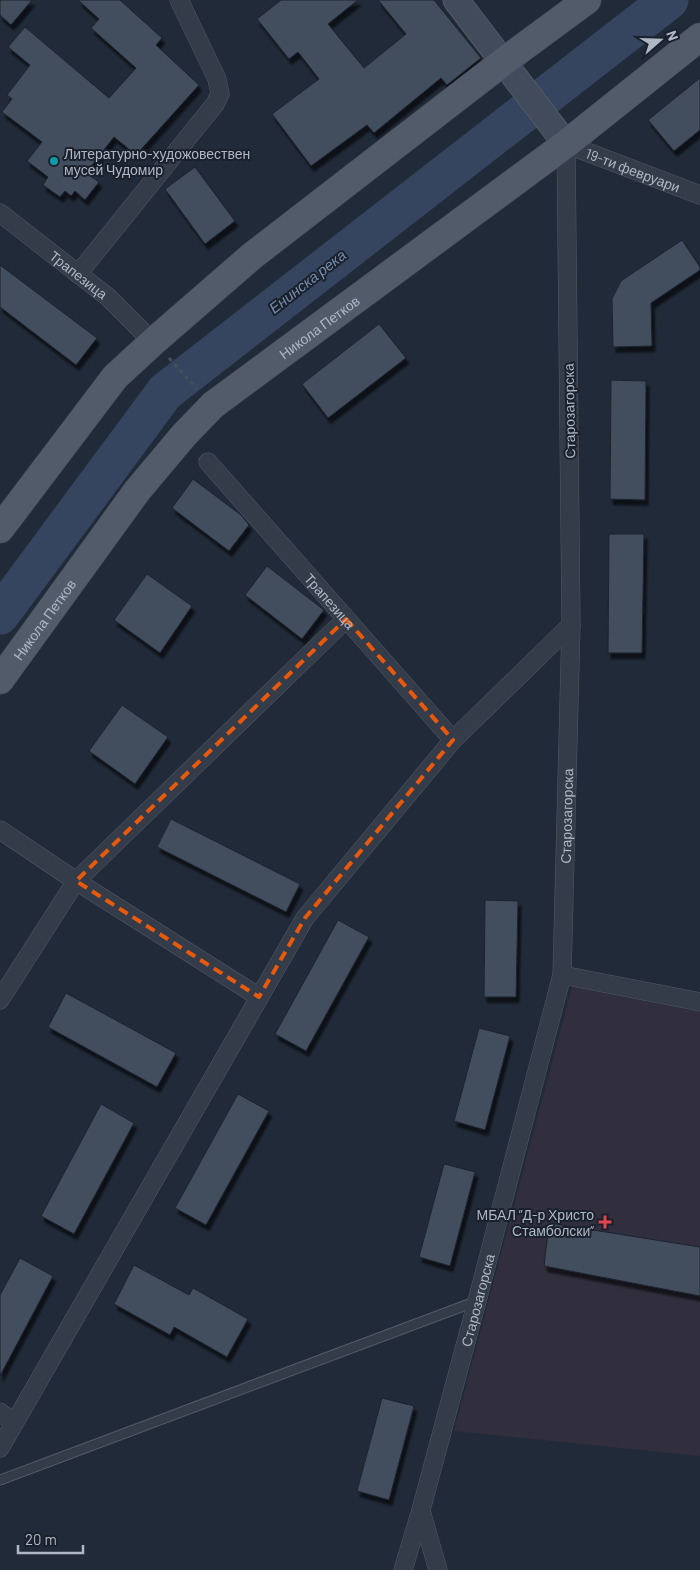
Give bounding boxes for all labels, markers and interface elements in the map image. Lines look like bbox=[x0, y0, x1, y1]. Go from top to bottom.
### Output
north arrow bbox=[635, 15, 685, 65]
text: N bbox=[663, 28, 682, 43]
street label: 19-ти февруари bbox=[584, 144, 683, 195]
place label: Литературно-художовествен мусей Чудомир bbox=[64, 145, 250, 178]
marker: Литературно-художовествен мусей Чудомир bbox=[48, 155, 60, 167]
water label: Енинска река bbox=[265, 245, 349, 317]
street label: Трапезица bbox=[47, 247, 111, 302]
street label: Никола Петков bbox=[275, 291, 363, 362]
street label: Старозагорска bbox=[560, 363, 578, 459]
street label: Трапезица bbox=[301, 569, 359, 632]
street label: Никола Петков bbox=[9, 575, 79, 663]
street label: Старозагорска bbox=[556, 768, 576, 864]
place label: МБАЛ ”Д-р Христо Стамболски” bbox=[477, 1206, 594, 1239]
marker: МБАЛ ”Д-р Христо Стамболски” bbox=[598, 1215, 612, 1229]
street label: Старозагорска bbox=[457, 1252, 498, 1348]
scale bar bbox=[18, 1522, 82, 1554]
text: 20 m bbox=[25, 1530, 57, 1548]

